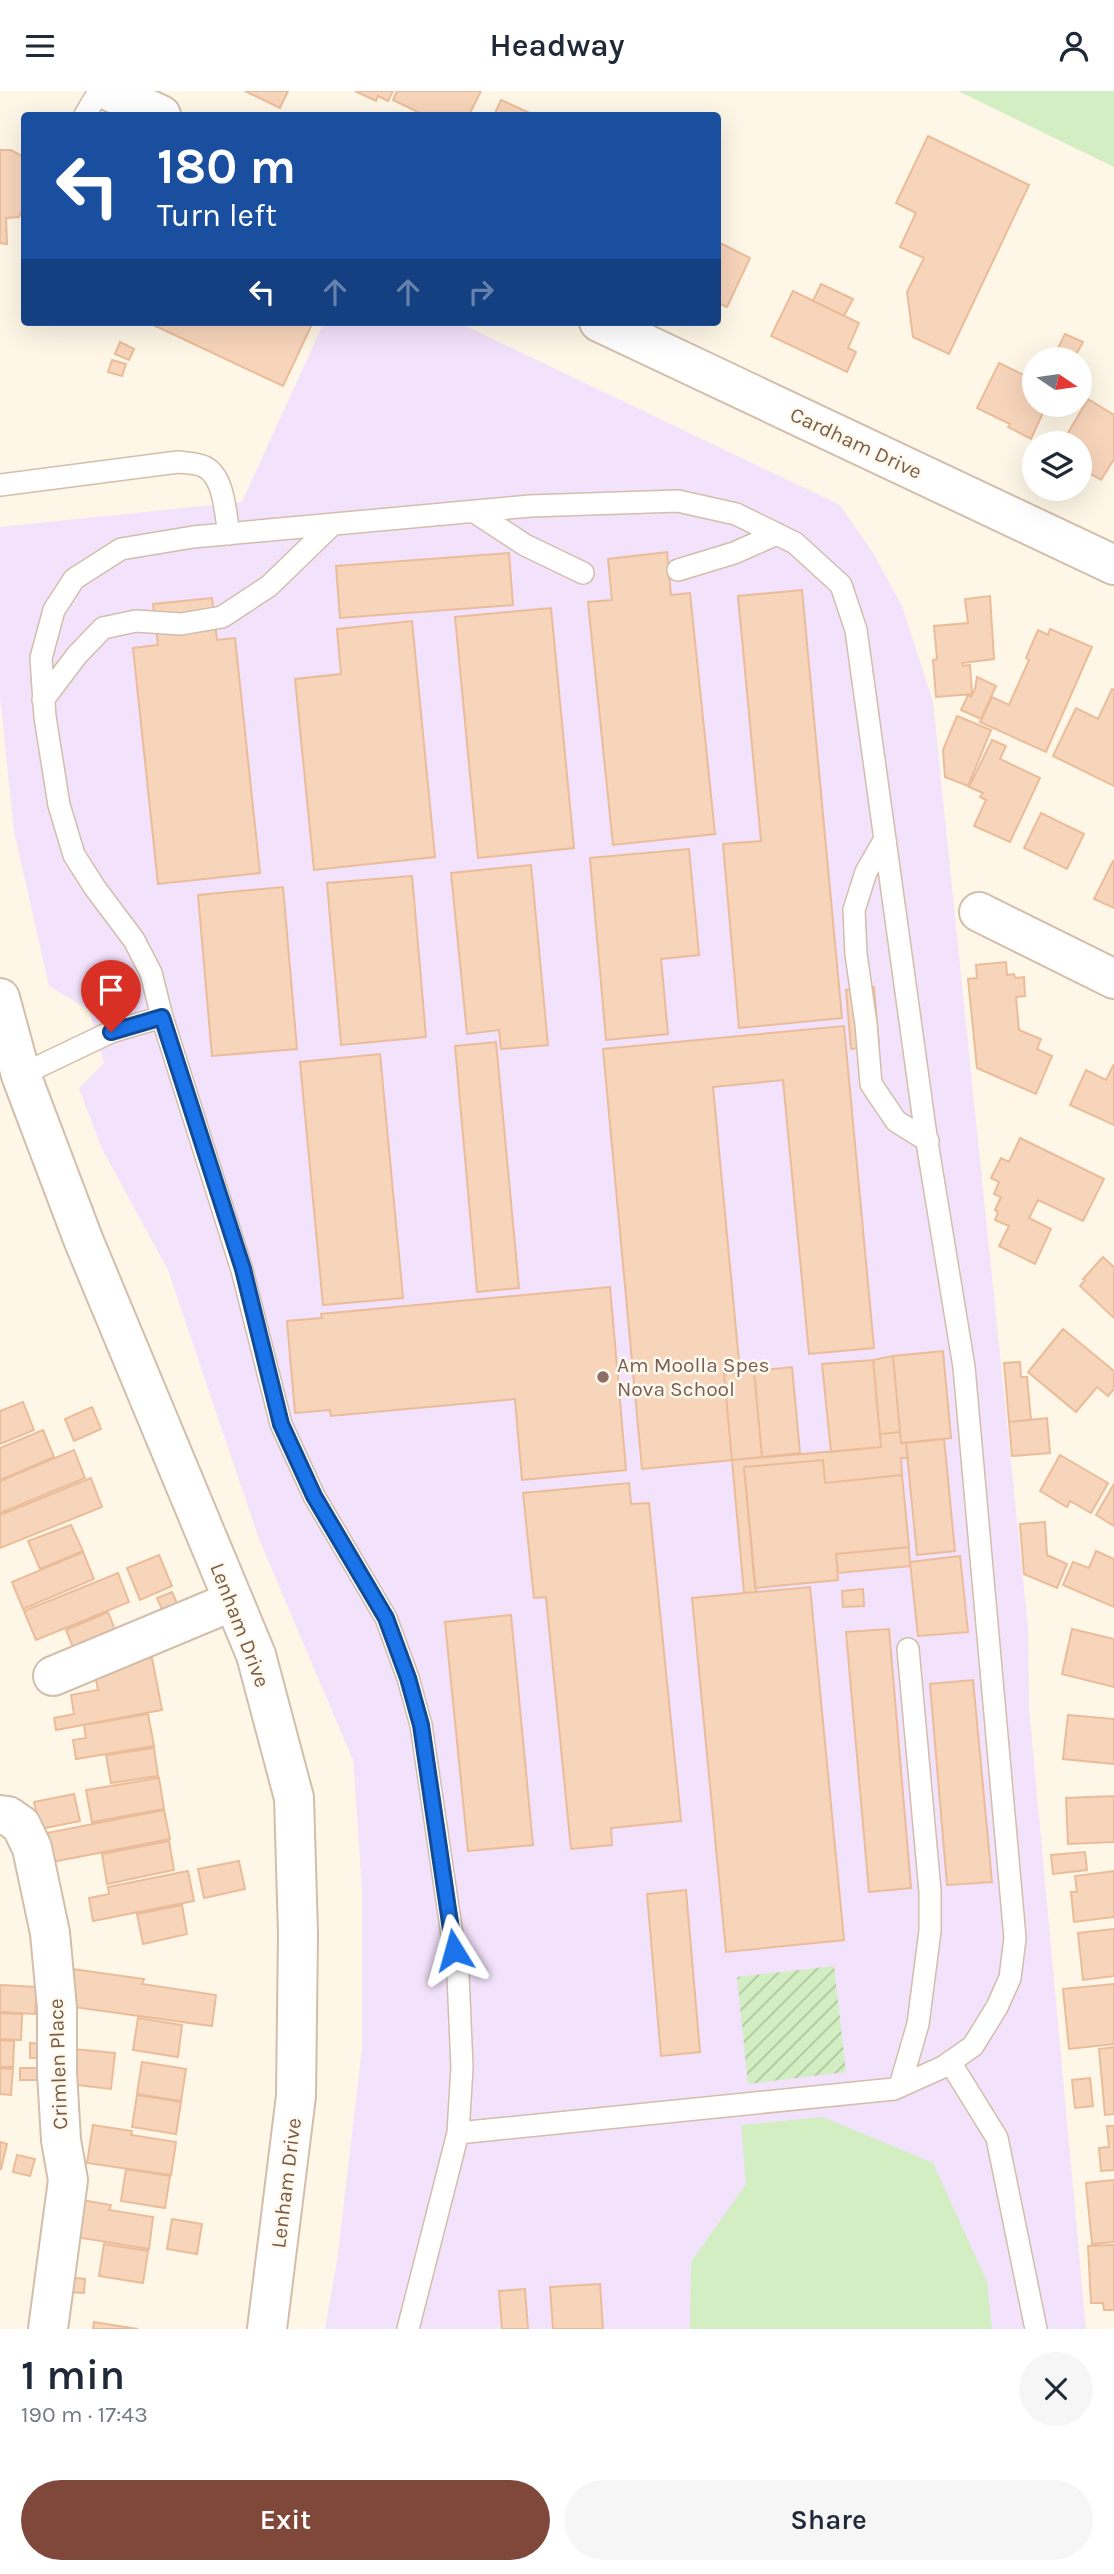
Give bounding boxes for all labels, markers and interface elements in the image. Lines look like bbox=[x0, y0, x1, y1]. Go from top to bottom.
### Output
icon: menu bbox=[21, 27, 59, 65]
text: Headway bbox=[489, 27, 625, 64]
icon: person bbox=[1055, 27, 1093, 65]
text: 180 m bbox=[157, 138, 296, 195]
icon: left bbox=[42, 140, 133, 231]
text: Turn left bbox=[157, 197, 277, 234]
icon: left bbox=[243, 273, 281, 311]
icon: ahead bbox=[316, 273, 354, 311]
icon: ahead bbox=[389, 273, 427, 311]
icon: right bbox=[462, 273, 500, 311]
north arrow bbox=[1022, 347, 1092, 417]
map controls bbox=[1022, 347, 1092, 501]
street label: Cardham Drive bbox=[786, 402, 926, 484]
button: layers bbox=[1022, 431, 1092, 501]
pin bbox=[81, 960, 141, 1032]
icon: arrive bbox=[92, 971, 130, 1009]
place label: Am Moolla Spes Nova School bbox=[617, 1353, 770, 1401]
marker: Am Moolla Spes Nova School bbox=[595, 1369, 611, 1385]
street label: Lenham Drive bbox=[205, 1559, 275, 1691]
position arrow bbox=[417, 1913, 491, 1987]
street label: Crimlen Place bbox=[44, 1998, 72, 2130]
street label: Lenham Drive bbox=[266, 2116, 306, 2250]
text: 1 min bbox=[21, 2350, 125, 2400]
button: close bbox=[1019, 2352, 1093, 2426]
text: 190 m · 17:43 bbox=[21, 2401, 148, 2428]
button: Exit bbox=[21, 2480, 550, 2560]
button: Share bbox=[564, 2480, 1093, 2560]

